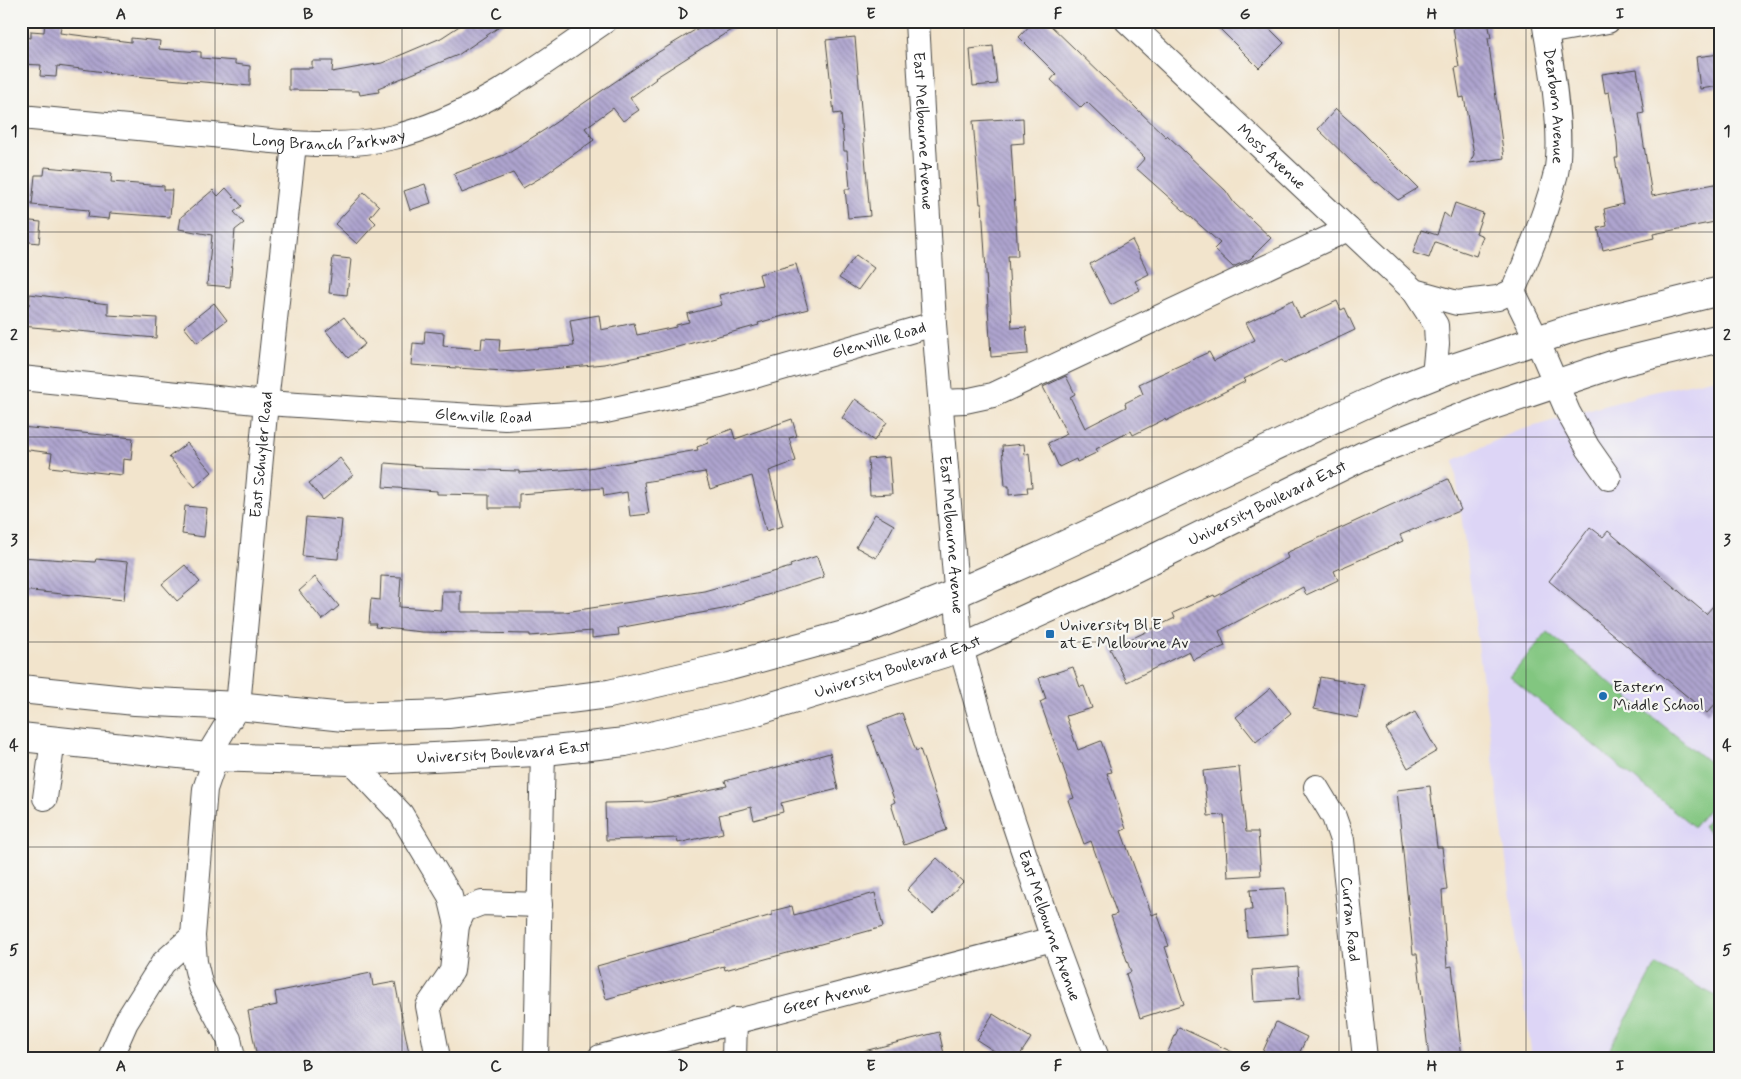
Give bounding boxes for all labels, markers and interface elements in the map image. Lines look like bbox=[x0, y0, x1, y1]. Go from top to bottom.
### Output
text: A bbox=[116, 4, 126, 25]
text: B bbox=[303, 4, 313, 25]
text: C bbox=[490, 4, 502, 25]
text: D bbox=[677, 4, 689, 25]
text: E bbox=[866, 4, 876, 25]
text: F bbox=[1054, 4, 1063, 25]
text: G bbox=[1240, 4, 1251, 25]
text: H bbox=[1427, 4, 1438, 25]
text: I bbox=[1616, 4, 1625, 25]
street label: Dearborn Avenue bbox=[1538, 47, 1569, 165]
street label: East Melbourne Avenue bbox=[908, 51, 938, 211]
street label: Moss Avenue bbox=[1232, 119, 1310, 194]
text: 1 bbox=[10, 121, 18, 142]
text: 1 bbox=[1723, 121, 1731, 142]
street label: Long Branch Parkway bbox=[251, 124, 408, 155]
street label: Glenville Road bbox=[829, 316, 928, 364]
text: 2 bbox=[10, 325, 18, 346]
text: 2 bbox=[1723, 325, 1731, 346]
street label: East Schuyler Road bbox=[245, 390, 278, 519]
street label: Glenville Road bbox=[434, 403, 532, 429]
street label: East Melbourne Avenue bbox=[935, 455, 969, 615]
street label: University Boulevard East bbox=[1185, 455, 1350, 551]
text: 3 bbox=[10, 530, 18, 551]
text: 3 bbox=[1723, 530, 1731, 551]
place label: University Bl E at E Melbourne Av bbox=[1060, 615, 1189, 654]
marker: University Bl E at E Melbourne Av bbox=[1044, 628, 1056, 640]
street label: University Boulevard East bbox=[812, 630, 984, 703]
place label: Eastern Middle School bbox=[1613, 677, 1704, 716]
marker: Eastern Middle School bbox=[1597, 690, 1609, 702]
text: 4 bbox=[9, 735, 19, 756]
street label: University Boulevard East bbox=[416, 735, 591, 768]
text: 4 bbox=[1722, 735, 1732, 756]
street label: East Melbourne Avenue bbox=[1013, 847, 1086, 1004]
street label: Curran Road bbox=[1335, 876, 1365, 963]
text: 5 bbox=[9, 940, 19, 961]
text: 5 bbox=[1722, 940, 1732, 961]
street label: Greer Avenue bbox=[780, 976, 873, 1020]
text: A bbox=[116, 1056, 126, 1077]
text: B bbox=[303, 1056, 313, 1077]
text: C bbox=[490, 1056, 502, 1077]
text: D bbox=[677, 1056, 689, 1077]
text: E bbox=[866, 1056, 876, 1077]
text: F bbox=[1054, 1056, 1063, 1077]
text: G bbox=[1240, 1056, 1251, 1077]
text: H bbox=[1427, 1056, 1438, 1077]
text: I bbox=[1616, 1056, 1625, 1077]

